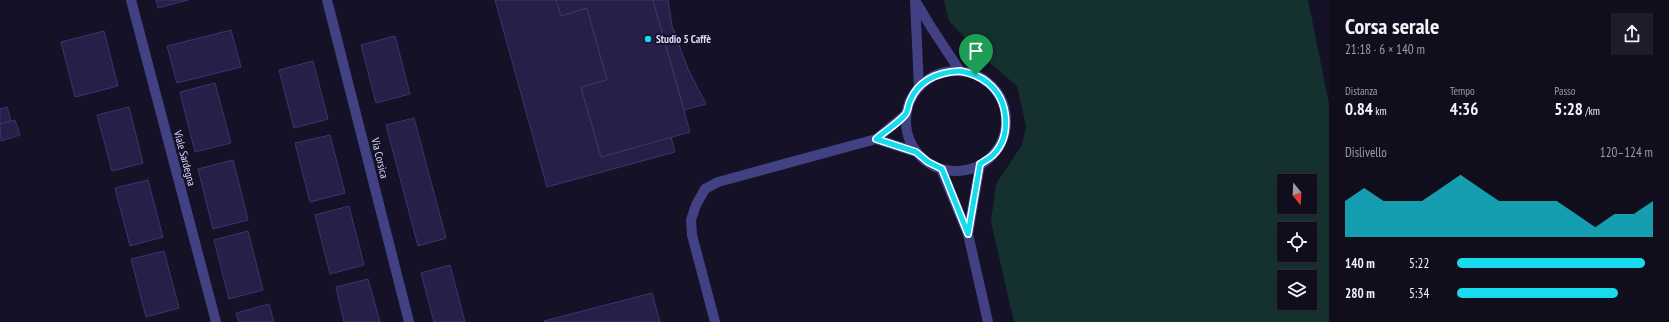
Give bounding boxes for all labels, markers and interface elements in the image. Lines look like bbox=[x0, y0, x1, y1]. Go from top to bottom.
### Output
text: Corsa serale bbox=[1345, 12, 1439, 40]
button: share bbox=[1611, 13, 1653, 55]
place label: Studio 5 Caffè bbox=[656, 32, 711, 46]
marker: Studio 5 Caffè bbox=[643, 34, 653, 44]
pin bbox=[959, 34, 993, 75]
icon: arrive bbox=[965, 40, 987, 62]
text: 21:18 · 6 × 140 m bbox=[1345, 41, 1425, 58]
text: Distanza bbox=[1345, 84, 1378, 98]
text: Tempo bbox=[1450, 84, 1475, 98]
text: Passo bbox=[1554, 84, 1576, 98]
text: 0.84 bbox=[1345, 98, 1373, 120]
text: 4:36 bbox=[1450, 98, 1478, 120]
text: 5:28 bbox=[1554, 98, 1583, 120]
text: km bbox=[1373, 104, 1387, 118]
text: /km bbox=[1583, 104, 1600, 118]
street label: Viale Sardegna bbox=[171, 128, 199, 187]
street label: Via Corsica bbox=[368, 135, 392, 180]
text: Dislivello bbox=[1345, 144, 1387, 161]
text: 120–124 m bbox=[1600, 144, 1653, 161]
north arrow bbox=[1277, 174, 1317, 214]
map controls bbox=[1277, 174, 1317, 310]
button: locate bbox=[1277, 222, 1317, 262]
text: 140 m bbox=[1345, 255, 1375, 272]
text: 5:22 bbox=[1409, 255, 1429, 272]
button: layers bbox=[1277, 270, 1317, 310]
text: 280 m bbox=[1345, 285, 1375, 302]
text: 5:34 bbox=[1409, 285, 1429, 302]

